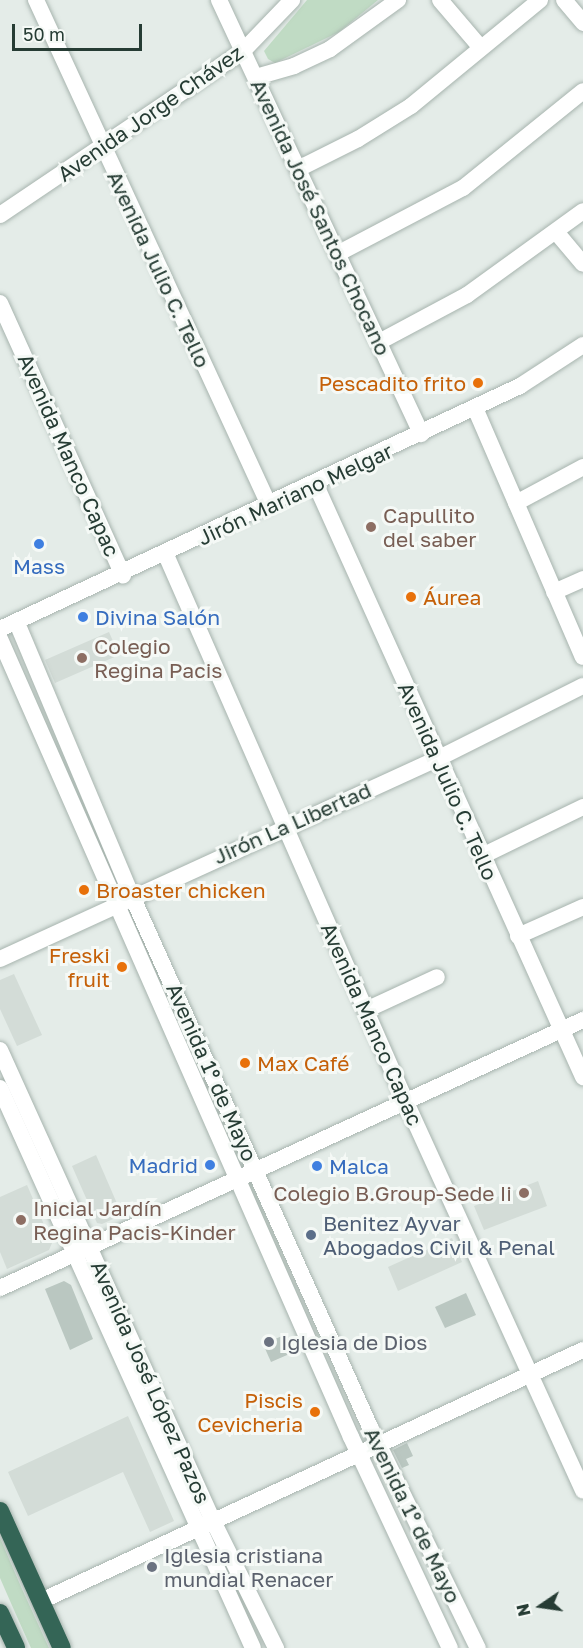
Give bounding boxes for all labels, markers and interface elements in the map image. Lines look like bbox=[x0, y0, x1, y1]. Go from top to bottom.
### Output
scale bar bbox=[15, 12, 146, 50]
text: 50 m bbox=[23, 23, 65, 45]
street label: Avenida Jorge Chávez bbox=[53, 39, 247, 187]
street label: Avenida José Santos Chocano bbox=[246, 75, 396, 359]
street label: Avenida Julio C. Tello bbox=[102, 167, 216, 371]
street label: Avenida Manco Capac bbox=[13, 350, 125, 560]
place label: Pescadito frito bbox=[319, 370, 466, 396]
marker: Pescadito frito bbox=[471, 376, 485, 390]
street label: Jirón Mariano Melgar bbox=[194, 438, 396, 550]
place label: Capullito del saber bbox=[383, 502, 476, 552]
marker: Capullito del saber bbox=[364, 520, 378, 534]
marker: Mass bbox=[32, 537, 46, 551]
place label: Mass bbox=[13, 553, 65, 579]
place label: Áurea bbox=[423, 584, 481, 610]
marker: Áurea bbox=[404, 590, 418, 604]
place label: Divina Salón bbox=[95, 604, 220, 630]
marker: Divina Salón bbox=[76, 610, 90, 624]
place label: Colegio Regina Pacis bbox=[94, 633, 222, 683]
marker: Colegio Regina Pacis bbox=[75, 651, 89, 665]
street label: Avenida Julio C. Tello bbox=[393, 678, 503, 884]
street label: Jirón La Libertad bbox=[209, 777, 375, 869]
place label: Broaster chicken bbox=[96, 877, 266, 903]
marker: Broaster chicken bbox=[77, 883, 91, 897]
street label: Avenida Manco Capac bbox=[316, 919, 428, 1129]
place label: Freski fruit bbox=[49, 942, 110, 992]
marker: Freski fruit bbox=[115, 960, 129, 974]
street label: Avenida 1º de Mayo bbox=[161, 979, 263, 1165]
place label: Max Café bbox=[257, 1050, 350, 1076]
marker: Max Café bbox=[238, 1056, 252, 1070]
place label: Madrid bbox=[128, 1152, 198, 1178]
place label: Malca bbox=[329, 1153, 389, 1179]
marker: Madrid bbox=[203, 1158, 217, 1172]
marker: Malca bbox=[310, 1159, 324, 1173]
place label: Colegio B.Group-Sede Ii bbox=[273, 1180, 512, 1206]
marker: Colegio B.Group-Sede Ii bbox=[517, 1186, 531, 1200]
place label: Inicial Jardín Regina Pacis-Kinder bbox=[33, 1195, 236, 1245]
place label: Benitez Ayvar Abogados Civil & Penal bbox=[323, 1210, 555, 1260]
marker: Inicial Jardín Regina Pacis-Kinder bbox=[14, 1213, 28, 1227]
marker: Benitez Ayvar Abogados Civil & Penal bbox=[304, 1228, 318, 1242]
street label: Avenida José López Pazos bbox=[86, 1257, 216, 1507]
place label: Iglesia de Dios bbox=[281, 1329, 427, 1355]
marker: Iglesia de Dios bbox=[262, 1335, 276, 1349]
place label: Piscis Cevicheria bbox=[197, 1387, 303, 1437]
marker: Piscis Cevicheria bbox=[308, 1405, 322, 1419]
street label: Avenida 1º de Mayo bbox=[360, 1423, 466, 1607]
place label: Iglesia cristiana mundial Renacer bbox=[164, 1542, 333, 1592]
marker: Iglesia cristiana mundial Renacer bbox=[145, 1560, 159, 1574]
north arrow bbox=[511, 1576, 571, 1636]
text: N bbox=[512, 1602, 535, 1618]

